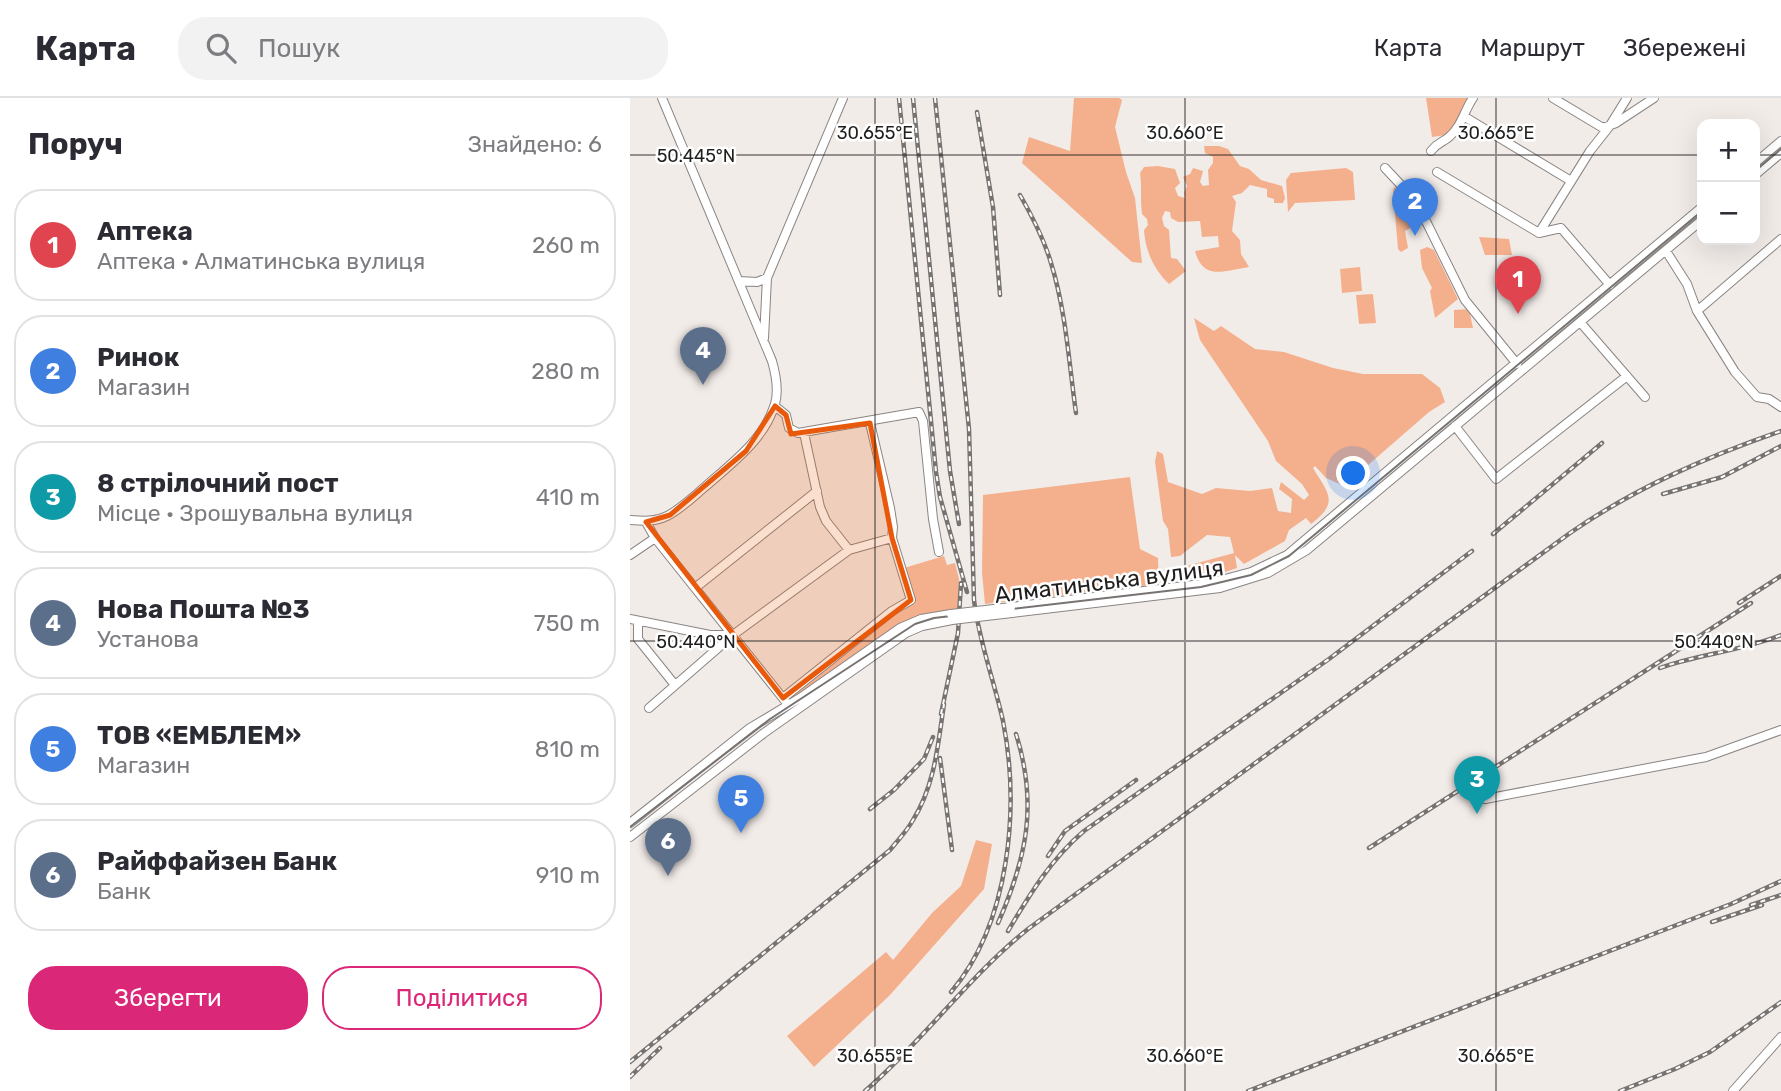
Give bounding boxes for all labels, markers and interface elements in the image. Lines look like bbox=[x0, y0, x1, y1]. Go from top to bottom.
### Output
search box bbox=[178, 17, 668, 80]
text: Карта bbox=[35, 29, 136, 68]
icon: search bbox=[202, 29, 240, 67]
text: Пошук bbox=[258, 33, 340, 64]
text: Карта bbox=[1374, 34, 1442, 62]
text: Маршрут bbox=[1480, 34, 1585, 62]
text: Збережені bbox=[1623, 34, 1746, 62]
map controls bbox=[1697, 119, 1760, 245]
button: + bbox=[1697, 119, 1760, 182]
text: 30.655°E bbox=[837, 122, 913, 144]
text: 30.660°E bbox=[1146, 122, 1224, 144]
text: 30.665°E bbox=[1458, 122, 1534, 144]
text: Поруч bbox=[28, 126, 123, 162]
text: Знайдено: 6 bbox=[468, 130, 602, 158]
text: 50.445°N bbox=[657, 145, 735, 167]
pin: 2 bbox=[1392, 178, 1438, 236]
button: − bbox=[1697, 182, 1760, 245]
text: Аптека bbox=[97, 216, 193, 247]
text: 1 bbox=[47, 231, 59, 259]
text: 260 m bbox=[532, 231, 600, 259]
text: Аптека · Алматинська вулиця bbox=[97, 247, 425, 275]
pin: 1 bbox=[1495, 256, 1541, 314]
pin: 4 bbox=[680, 327, 726, 385]
text: Ринок bbox=[97, 342, 179, 373]
text: 2 bbox=[46, 357, 60, 385]
text: 280 m bbox=[531, 357, 600, 385]
text: Магазин bbox=[97, 373, 190, 401]
your location bbox=[1336, 456, 1370, 490]
text: 8 стрілочний пост bbox=[97, 468, 339, 499]
text: 3 bbox=[45, 483, 61, 511]
text: 410 m bbox=[536, 483, 600, 511]
text: Місце · Зрошувальна вулиця bbox=[97, 499, 413, 527]
street label: Алматинська вулиця bbox=[993, 553, 1225, 609]
text: Нова Пошта №3 bbox=[97, 594, 310, 625]
text: 4 bbox=[45, 609, 61, 637]
text: 750 m bbox=[534, 609, 600, 637]
text: Установа bbox=[97, 625, 199, 653]
text: 50.440°N bbox=[656, 631, 736, 653]
text: 50.440°N bbox=[1674, 631, 1754, 653]
text: ТОВ «ЕМБЛЕМ» bbox=[97, 720, 301, 751]
text: 5 bbox=[46, 735, 60, 763]
text: 810 m bbox=[535, 735, 600, 763]
text: Магазин bbox=[97, 751, 190, 779]
pin: 3 bbox=[1454, 756, 1500, 814]
pin: 5 bbox=[718, 775, 764, 833]
pin: 6 bbox=[645, 818, 691, 876]
text: Райффайзен Банк bbox=[97, 846, 337, 877]
text: 6 bbox=[46, 861, 60, 889]
text: 910 m bbox=[536, 861, 600, 889]
text: Банк bbox=[97, 877, 151, 905]
button: Зберегти bbox=[28, 966, 308, 1030]
button: Поділитися bbox=[322, 966, 602, 1030]
text: 30.655°E bbox=[837, 1045, 913, 1067]
text: 30.660°E bbox=[1146, 1045, 1224, 1067]
text: 30.665°E bbox=[1458, 1045, 1534, 1067]

